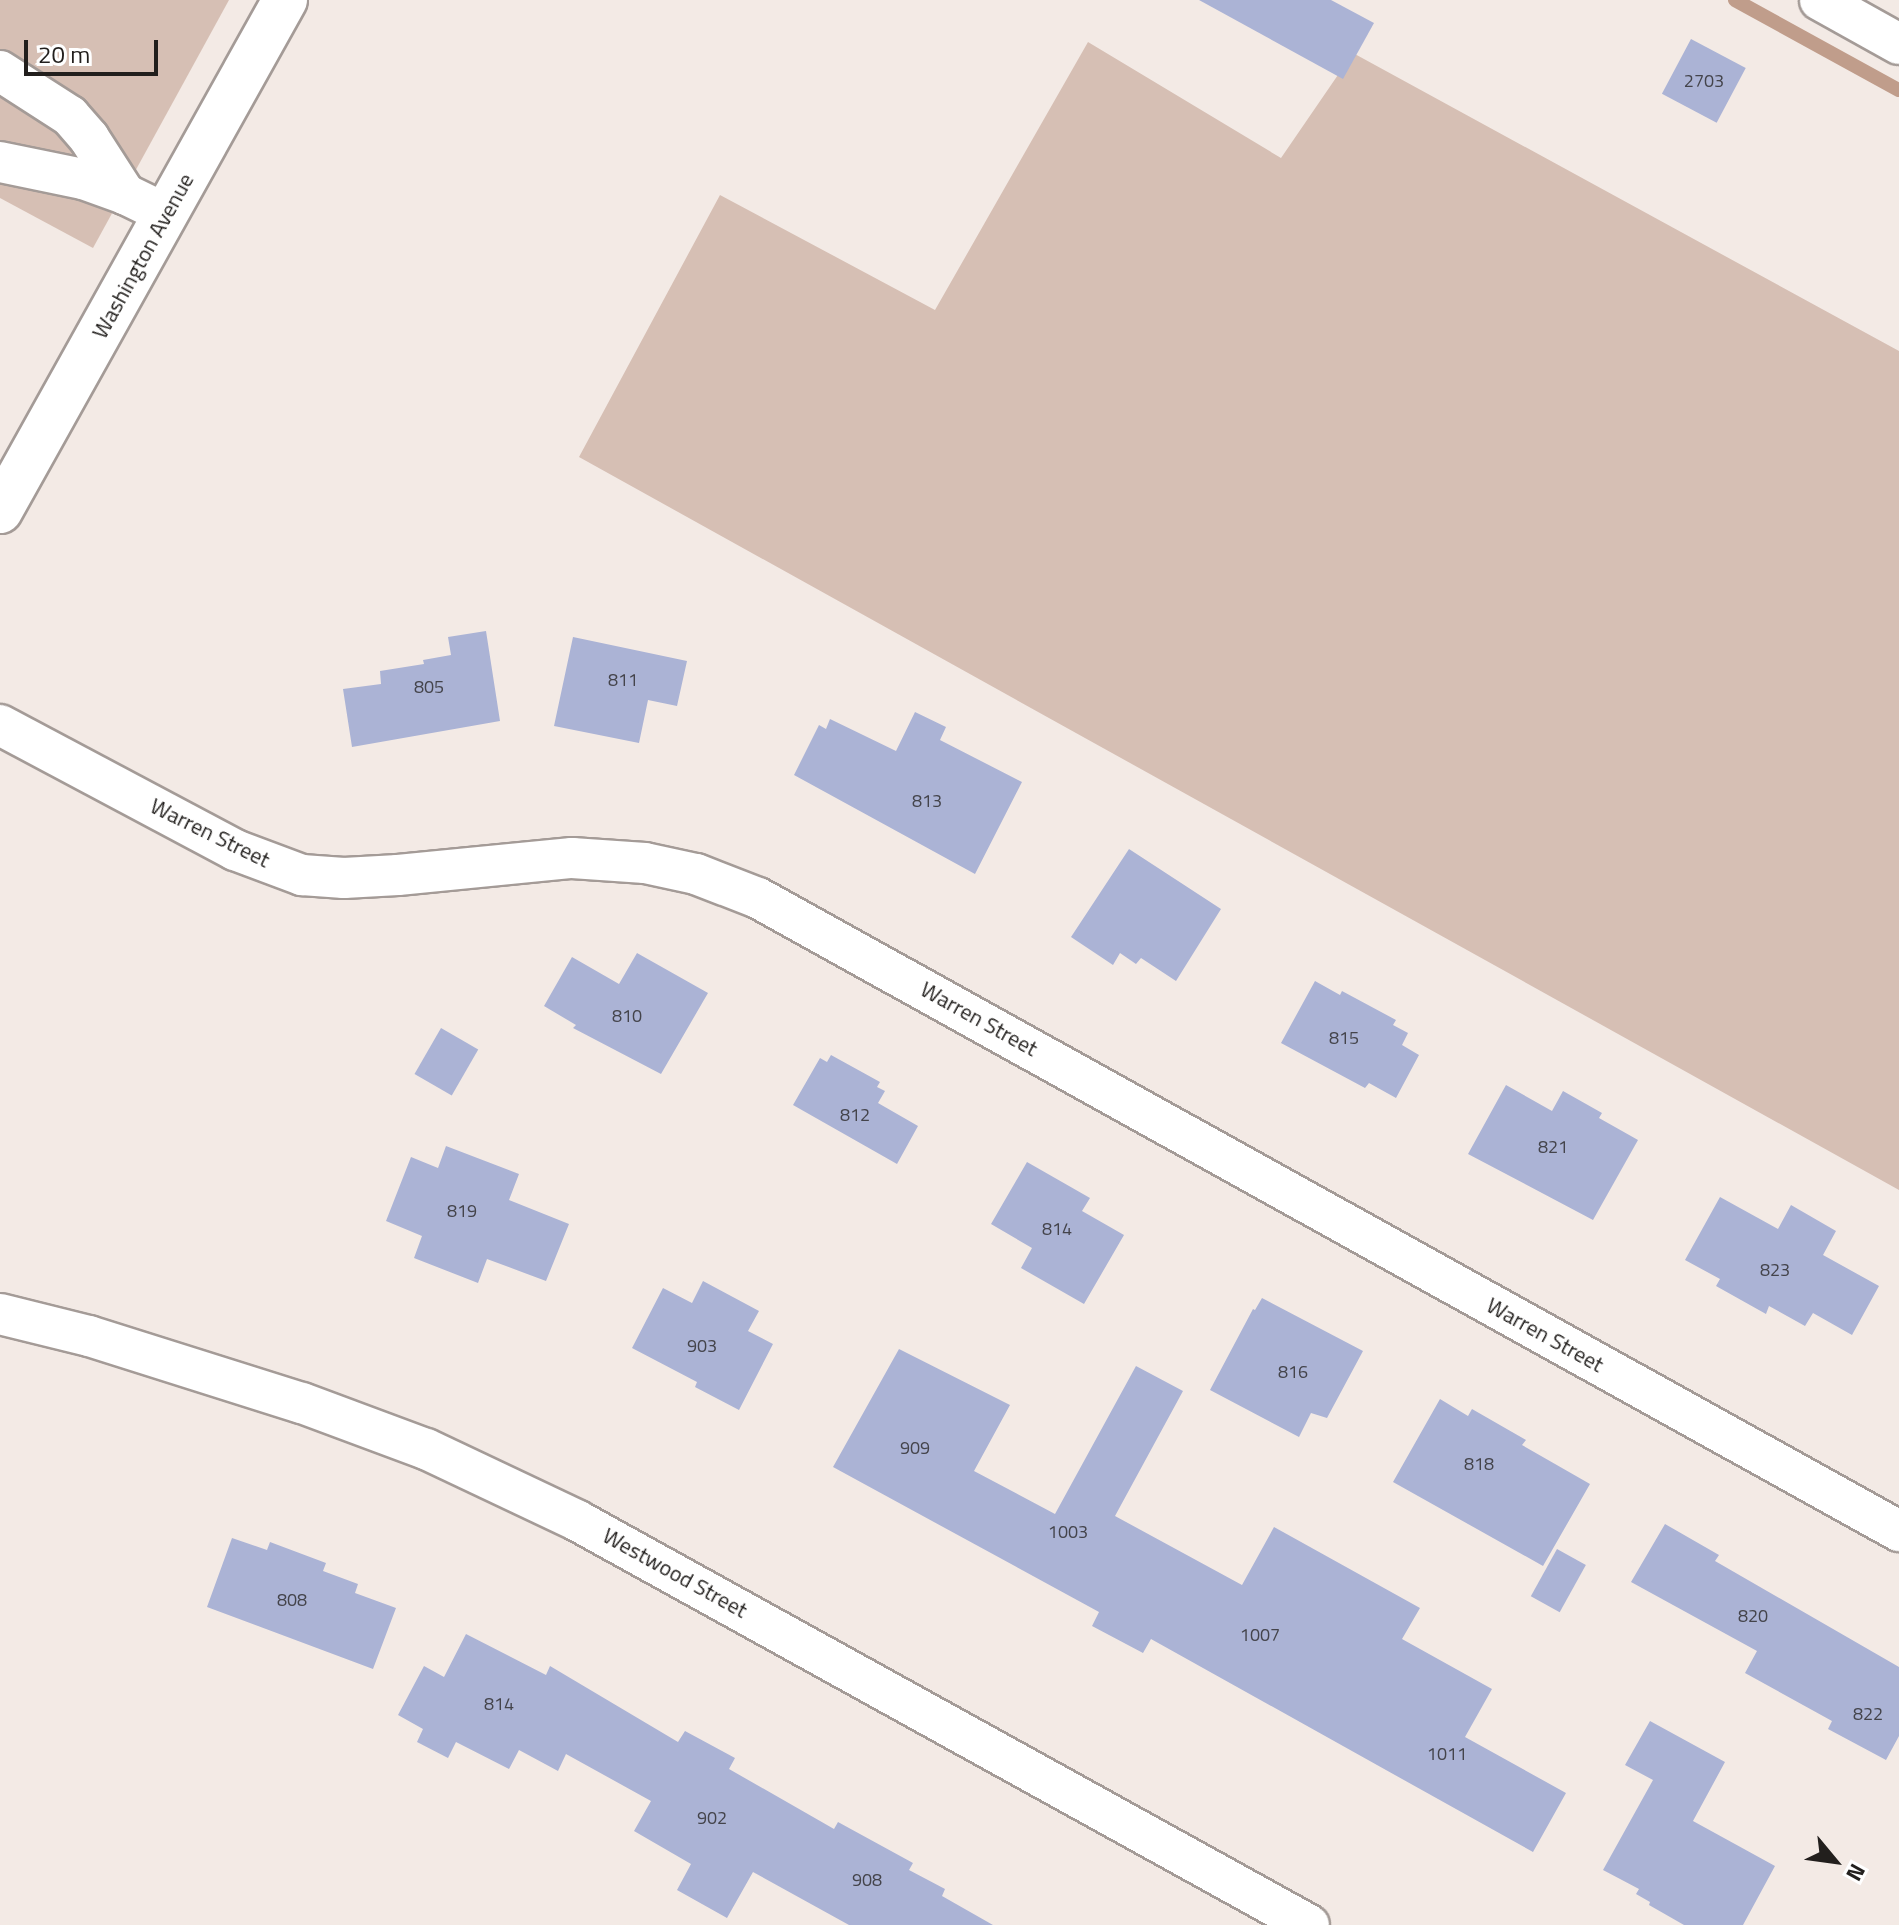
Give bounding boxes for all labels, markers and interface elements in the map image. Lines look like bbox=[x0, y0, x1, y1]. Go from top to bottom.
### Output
scale bar bbox=[28, 24, 162, 74]
text: 20 m bbox=[38, 36, 90, 72]
house number: 2703 bbox=[1684, 70, 1724, 92]
street label: Washington Avenue bbox=[87, 169, 199, 343]
house number: 811 bbox=[608, 669, 638, 691]
house number: 805 bbox=[414, 676, 444, 698]
house number: 813 bbox=[912, 790, 942, 812]
street label: Warren Street bbox=[146, 793, 274, 873]
street label: Warren Street bbox=[916, 976, 1042, 1062]
house number: 810 bbox=[612, 1005, 642, 1027]
house number: 815 bbox=[1329, 1027, 1359, 1049]
house number: 812 bbox=[840, 1104, 870, 1126]
house number: 821 bbox=[1538, 1136, 1568, 1158]
house number: 819 bbox=[447, 1200, 477, 1222]
house number: 814 bbox=[1042, 1218, 1072, 1240]
house number: 823 bbox=[1760, 1259, 1790, 1281]
street label: Warren Street bbox=[1482, 1292, 1608, 1378]
house number: 903 bbox=[687, 1335, 717, 1357]
house number: 816 bbox=[1278, 1361, 1308, 1383]
house number: 909 bbox=[900, 1437, 930, 1459]
house number: 818 bbox=[1464, 1453, 1494, 1475]
house number: 1003 bbox=[1048, 1521, 1088, 1543]
street label: Westwood Street bbox=[598, 1522, 752, 1624]
house number: 808 bbox=[277, 1589, 307, 1611]
house number: 820 bbox=[1738, 1605, 1768, 1627]
house number: 1007 bbox=[1240, 1624, 1280, 1646]
house number: 814 bbox=[484, 1693, 514, 1715]
house number: 822 bbox=[1853, 1703, 1883, 1725]
house number: 1011 bbox=[1427, 1743, 1467, 1765]
house number: 902 bbox=[697, 1807, 727, 1829]
north arrow bbox=[1795, 1821, 1875, 1901]
text: N bbox=[1837, 1858, 1875, 1888]
house number: 908 bbox=[852, 1869, 882, 1891]

